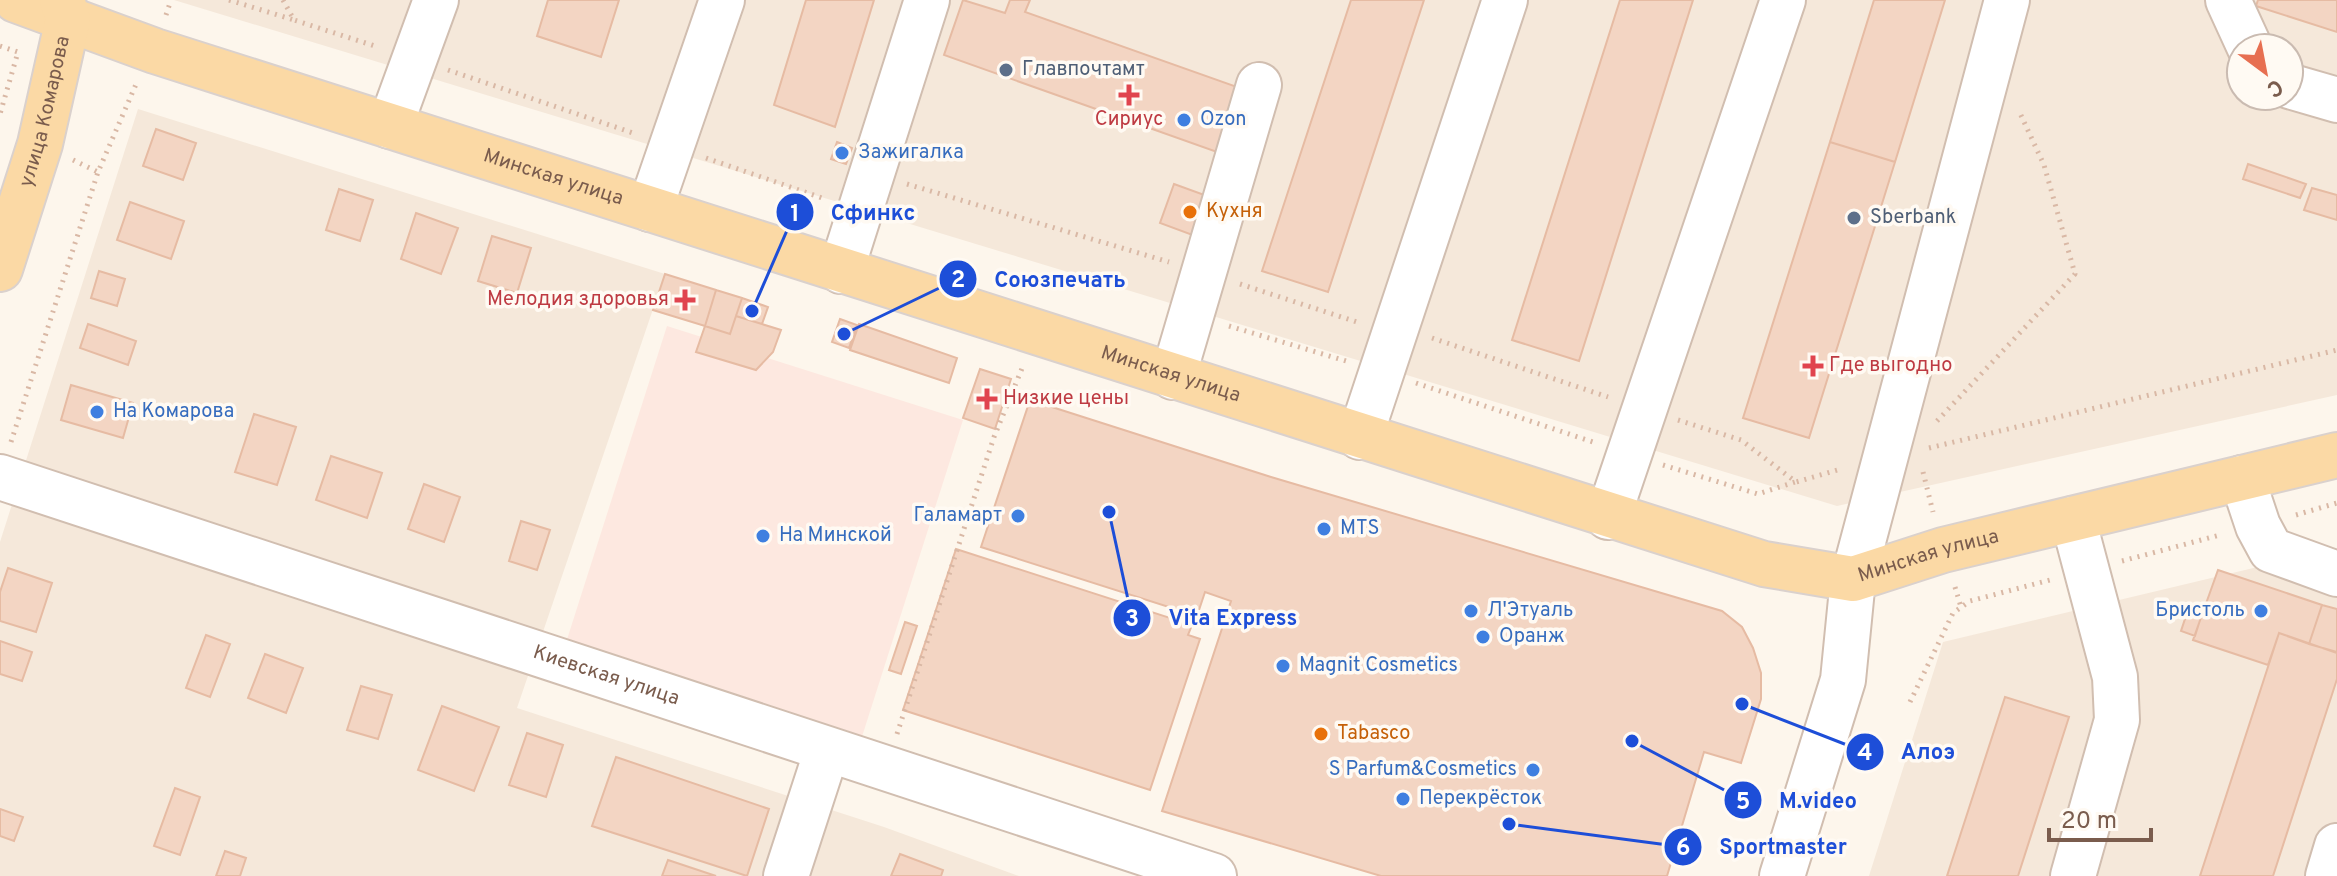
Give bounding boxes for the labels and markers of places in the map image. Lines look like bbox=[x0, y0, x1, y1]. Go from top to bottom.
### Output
place label: Главпочтамт bbox=[1022, 57, 1145, 83]
marker: Главпочтамт bbox=[997, 61, 1015, 79]
marker: Сириус bbox=[1120, 86, 1138, 104]
place label: Сириус bbox=[1095, 107, 1163, 133]
place label: Ozon bbox=[1200, 107, 1246, 133]
marker: Ozon bbox=[1175, 111, 1193, 129]
place label: Зажигалка bbox=[858, 140, 964, 166]
marker: Зажигалка bbox=[833, 144, 851, 162]
callout: Сфинкс bbox=[775, 189, 931, 235]
place label: Кухня bbox=[1206, 199, 1263, 225]
marker: Кухня bbox=[1181, 203, 1199, 221]
place label: Sberbank bbox=[1870, 205, 1956, 231]
marker: Sberbank bbox=[1845, 209, 1863, 227]
callout: Союзпечать bbox=[938, 256, 1142, 302]
place label: Мелодия здоровья bbox=[487, 287, 669, 313]
marker: Мелодия здоровья bbox=[676, 291, 694, 309]
place label: Где выгодно bbox=[1829, 353, 1952, 379]
marker: Где выгодно bbox=[1804, 357, 1822, 375]
place label: Низкие цены bbox=[1003, 386, 1129, 412]
marker: Низкие цены bbox=[978, 390, 996, 408]
place label: На Комарова bbox=[113, 399, 234, 425]
marker: На Комарова bbox=[88, 403, 106, 421]
place label: Галамарт bbox=[913, 503, 1002, 529]
marker: Галамарт bbox=[1009, 507, 1027, 525]
place label: MTS bbox=[1340, 516, 1379, 542]
marker: MTS bbox=[1315, 520, 1333, 538]
place label: На Минской bbox=[779, 523, 892, 549]
marker: На Минской bbox=[754, 527, 772, 545]
callout: Vita Express bbox=[1112, 595, 1313, 641]
place label: Л'Этуаль bbox=[1487, 598, 1573, 624]
place label: Бристоль bbox=[2155, 598, 2245, 624]
marker: Л'Этуаль bbox=[1462, 602, 1480, 620]
marker: Бристоль bbox=[2252, 602, 2270, 620]
place label: Оранж bbox=[1499, 624, 1565, 650]
marker: Оранж bbox=[1474, 628, 1492, 646]
place label: Magnit Cosmetics bbox=[1299, 653, 1458, 679]
marker: Magnit Cosmetics bbox=[1274, 657, 1292, 675]
place label: Tabasco bbox=[1337, 721, 1410, 747]
marker: Tabasco bbox=[1312, 725, 1330, 743]
callout: Алоэ bbox=[1845, 729, 1971, 775]
place label: S Parfum&Cosmetics bbox=[1329, 757, 1517, 783]
marker: S Parfum&Cosmetics bbox=[1524, 761, 1542, 779]
callout: M.video bbox=[1723, 777, 1873, 823]
place label: Перекрёсток bbox=[1419, 786, 1542, 812]
marker: Перекрёсток bbox=[1394, 790, 1412, 808]
callout: Sportmaster bbox=[1663, 824, 1863, 870]

